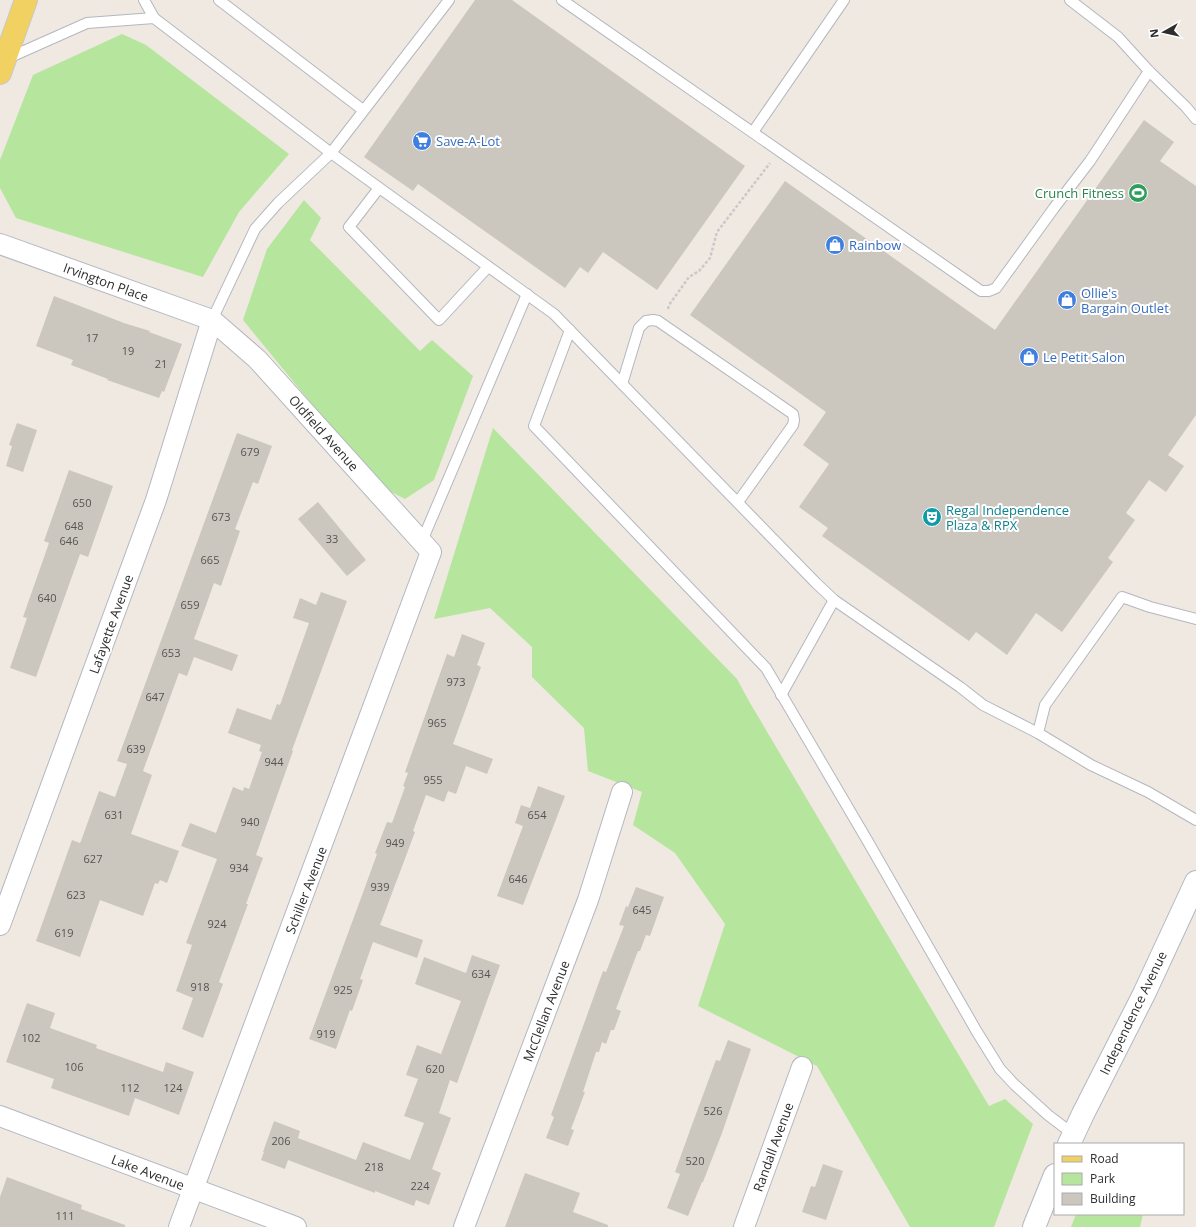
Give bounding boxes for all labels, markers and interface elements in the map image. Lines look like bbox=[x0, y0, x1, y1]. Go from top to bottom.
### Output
north arrow bbox=[1144, 12, 1184, 52]
text: N bbox=[1146, 28, 1162, 39]
supermarket icon: Save-A-Lot bbox=[411, 130, 433, 152]
place label: Save-A-Lot bbox=[436, 132, 500, 150]
sports icon: Crunch Fitness bbox=[1127, 182, 1149, 204]
place label: Crunch Fitness bbox=[1035, 184, 1124, 202]
shop icon: Rainbow bbox=[824, 234, 846, 256]
place label: Rainbow bbox=[849, 236, 901, 254]
street label: Irvington Place bbox=[61, 258, 151, 306]
place label: Ollie's Bargain Outlet bbox=[1081, 284, 1169, 317]
shop icon: Ollie's Bargain Outlet bbox=[1056, 289, 1078, 311]
house number: 17 bbox=[86, 330, 98, 345]
house number: 19 bbox=[122, 343, 134, 358]
shop icon: Le Petit Salon bbox=[1018, 346, 1040, 368]
place label: Le Petit Salon bbox=[1043, 348, 1125, 366]
house number: 21 bbox=[155, 356, 167, 371]
street label: Oldfield Avenue bbox=[285, 391, 363, 475]
house number: 679 bbox=[241, 444, 259, 459]
house number: 650 bbox=[73, 495, 91, 510]
place label: Regal Independence Plaza & RPX bbox=[946, 501, 1069, 534]
theatre icon: Regal Independence Plaza & RPX bbox=[921, 506, 943, 528]
house number: 673 bbox=[212, 509, 230, 524]
house number: 648 bbox=[65, 518, 83, 533]
house number: 33 bbox=[326, 531, 338, 546]
house number: 646 bbox=[60, 533, 78, 548]
house number: 665 bbox=[201, 552, 219, 567]
street label: Lafayette Avenue bbox=[85, 572, 137, 676]
house number: 640 bbox=[38, 590, 56, 605]
house number: 659 bbox=[181, 597, 199, 612]
house number: 653 bbox=[162, 645, 180, 660]
house number: 973 bbox=[447, 674, 465, 689]
house number: 647 bbox=[146, 689, 164, 704]
house number: 965 bbox=[428, 715, 446, 730]
house number: 639 bbox=[127, 741, 145, 756]
house number: 944 bbox=[265, 754, 284, 769]
house number: 955 bbox=[424, 772, 442, 787]
house number: 631 bbox=[105, 807, 123, 822]
house number: 654 bbox=[528, 807, 547, 822]
house number: 940 bbox=[241, 814, 259, 829]
house number: 949 bbox=[386, 835, 404, 850]
street label: Schiller Avenue bbox=[281, 844, 331, 936]
house number: 627 bbox=[84, 851, 102, 866]
house number: 934 bbox=[230, 860, 249, 875]
house number: 646 bbox=[509, 871, 527, 886]
house number: 939 bbox=[371, 879, 389, 894]
house number: 623 bbox=[67, 887, 85, 902]
house number: 645 bbox=[633, 902, 651, 917]
house number: 924 bbox=[208, 916, 227, 931]
house number: 619 bbox=[55, 925, 73, 940]
street label: Independence Avenue bbox=[1095, 948, 1171, 1078]
street label: McClellan Avenue bbox=[518, 958, 574, 1064]
house number: 634 bbox=[472, 966, 491, 981]
house number: 918 bbox=[191, 979, 209, 994]
house number: 925 bbox=[334, 982, 352, 997]
house number: 919 bbox=[317, 1026, 335, 1041]
house number: 102 bbox=[22, 1030, 40, 1045]
house number: 106 bbox=[65, 1059, 83, 1074]
house number: 620 bbox=[426, 1061, 444, 1076]
house number: 112 bbox=[121, 1080, 139, 1095]
house number: 124 bbox=[164, 1080, 183, 1095]
street label: Randall Avenue bbox=[749, 1100, 797, 1194]
house number: 526 bbox=[704, 1103, 722, 1118]
house number: 206 bbox=[272, 1133, 290, 1148]
legend bbox=[1054, 1143, 1184, 1215]
street label: Lake Avenue bbox=[109, 1150, 187, 1194]
text: Road bbox=[1090, 1150, 1119, 1167]
house number: 520 bbox=[686, 1153, 704, 1168]
house number: 218 bbox=[365, 1159, 383, 1174]
text: Park bbox=[1090, 1170, 1116, 1187]
house number: 224 bbox=[411, 1178, 430, 1193]
text: Building bbox=[1090, 1190, 1136, 1207]
house number: 111 bbox=[56, 1208, 74, 1223]

